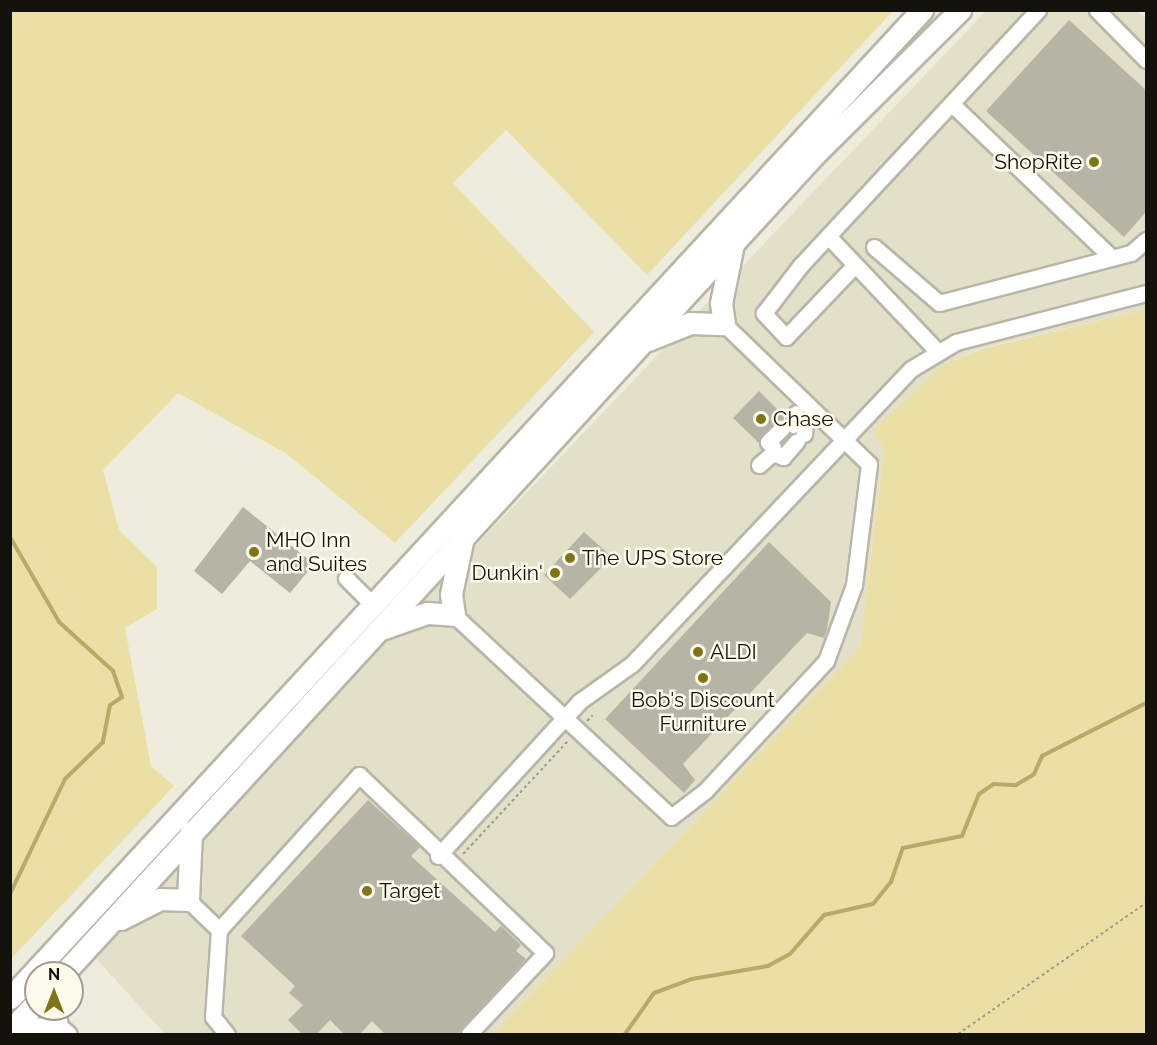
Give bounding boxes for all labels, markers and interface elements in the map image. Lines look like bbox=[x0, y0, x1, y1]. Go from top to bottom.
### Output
place label: ShopRite bbox=[994, 149, 1082, 175]
marker: ShopRite bbox=[1087, 155, 1101, 169]
place label: Chase bbox=[773, 406, 834, 432]
marker: Chase bbox=[754, 412, 768, 426]
place label: MHO Inn and Suites bbox=[266, 527, 367, 577]
marker: MHO Inn and Suites bbox=[247, 545, 261, 559]
place label: The UPS Store bbox=[582, 545, 723, 571]
marker: The UPS Store bbox=[563, 551, 577, 565]
place label: Dunkin' bbox=[471, 560, 543, 586]
marker: Dunkin' bbox=[548, 566, 562, 580]
place label: ALDI bbox=[710, 639, 757, 665]
marker: ALDI bbox=[691, 645, 705, 659]
marker: Bob's Discount Furniture bbox=[696, 671, 710, 685]
place label: Bob's Discount Furniture bbox=[631, 687, 775, 737]
place label: Target bbox=[379, 878, 440, 904]
marker: Target bbox=[360, 884, 374, 898]
north arrow bbox=[24, 961, 84, 1021]
text: N bbox=[48, 965, 60, 984]

